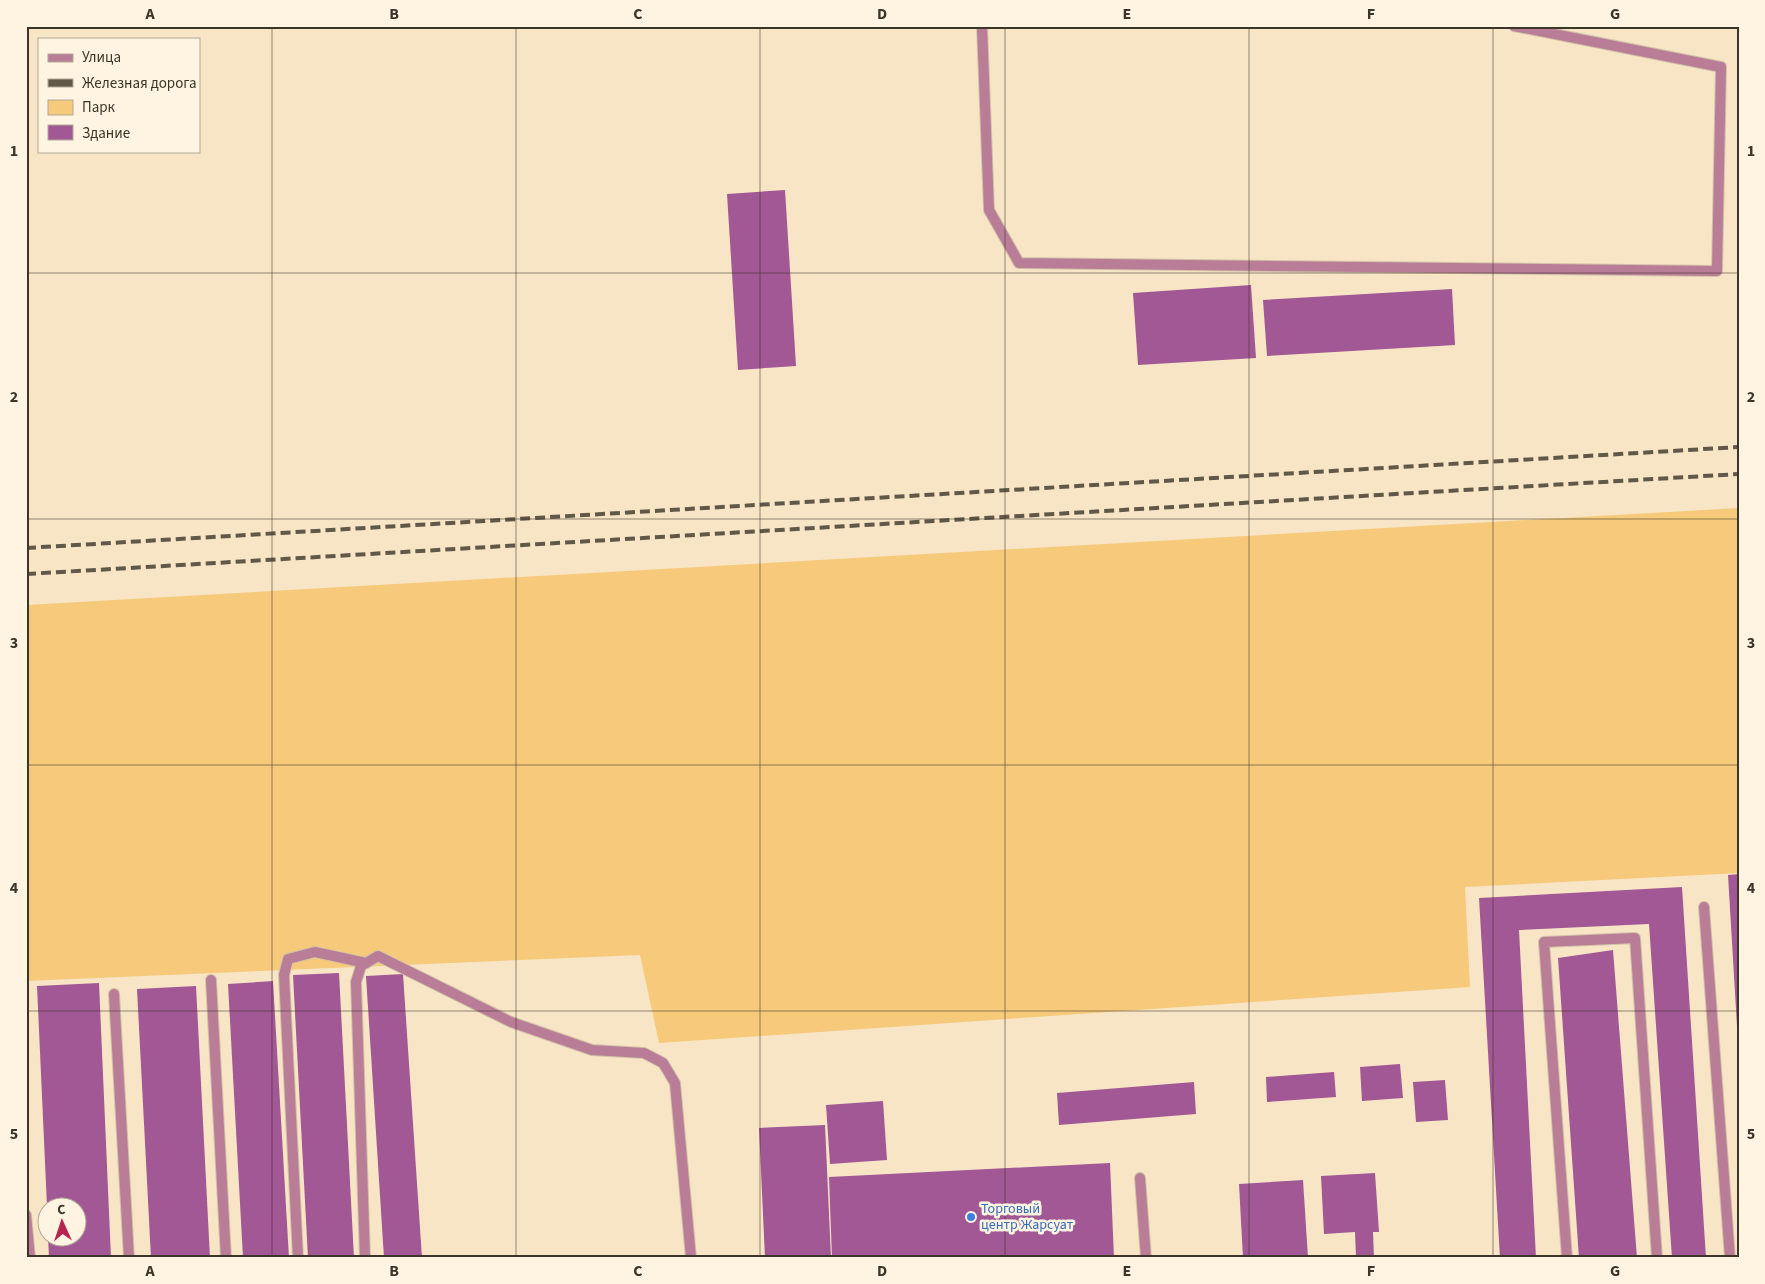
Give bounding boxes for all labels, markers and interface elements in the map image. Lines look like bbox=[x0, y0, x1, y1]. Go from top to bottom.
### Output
text: A bbox=[144, 3, 155, 25]
text: B bbox=[389, 3, 399, 25]
text: C bbox=[633, 3, 643, 25]
text: D bbox=[877, 3, 887, 25]
text: E bbox=[1123, 3, 1131, 25]
text: F bbox=[1367, 3, 1375, 25]
text: G bbox=[1610, 3, 1620, 25]
legend bbox=[38, 38, 200, 152]
text: Улица bbox=[82, 47, 121, 68]
text: Железная дорога bbox=[82, 73, 197, 94]
text: Парк bbox=[82, 97, 116, 118]
text: Здание bbox=[82, 123, 130, 144]
text: 1 bbox=[10, 140, 18, 162]
text: 1 bbox=[1747, 140, 1755, 162]
text: 2 bbox=[10, 386, 18, 408]
text: 2 bbox=[1747, 386, 1755, 408]
text: 3 bbox=[10, 632, 18, 654]
text: 3 bbox=[1747, 632, 1755, 654]
text: 4 bbox=[10, 877, 19, 899]
text: 4 bbox=[1747, 877, 1756, 899]
text: 5 bbox=[10, 1123, 18, 1145]
text: 5 bbox=[1747, 1123, 1755, 1145]
north arrow bbox=[38, 1196, 88, 1246]
place label: Торговый центр Жарсуат bbox=[981, 1199, 1074, 1235]
text: С bbox=[57, 1200, 66, 1220]
marker: Торговый центр Жарсуат bbox=[965, 1211, 977, 1223]
text: A bbox=[144, 1260, 155, 1282]
text: B bbox=[389, 1260, 399, 1282]
text: C bbox=[633, 1260, 643, 1282]
text: D bbox=[877, 1260, 887, 1282]
text: E bbox=[1123, 1260, 1131, 1282]
text: F bbox=[1367, 1260, 1375, 1282]
text: G bbox=[1610, 1260, 1620, 1282]

